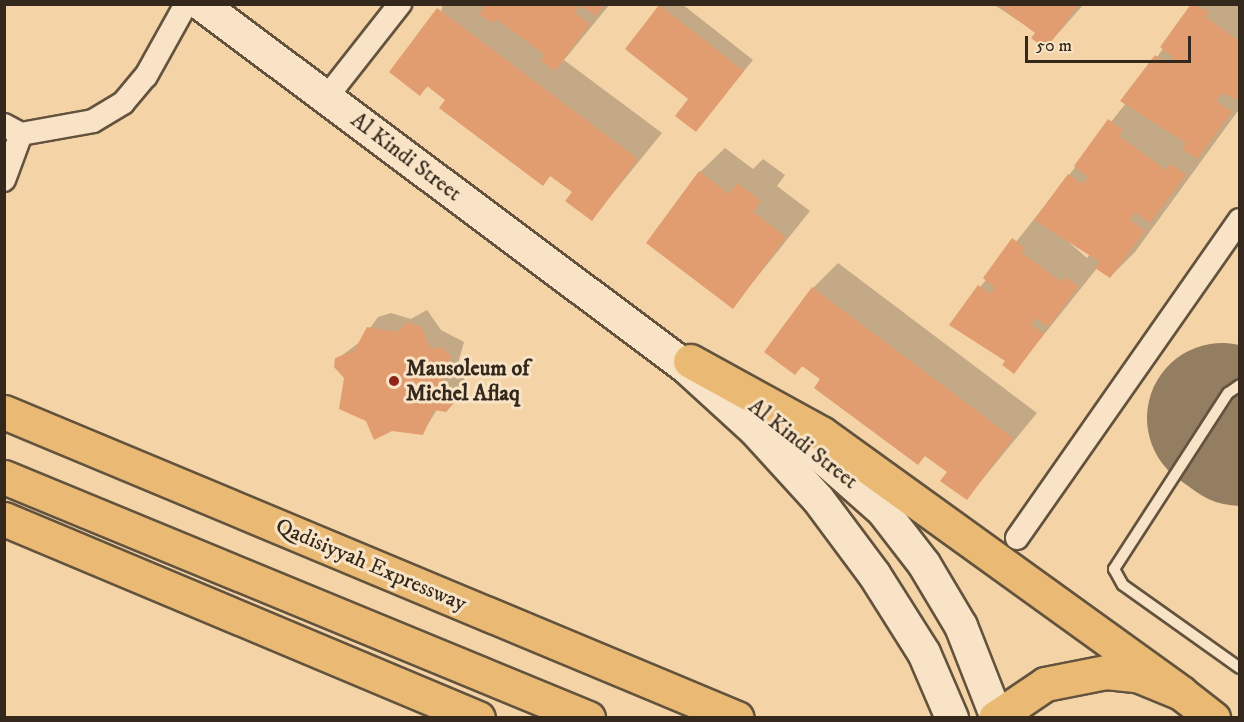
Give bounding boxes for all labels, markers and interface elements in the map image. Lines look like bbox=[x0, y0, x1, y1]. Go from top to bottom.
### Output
scale bar bbox=[1028, 24, 1194, 62]
text: 50 m bbox=[1036, 35, 1072, 57]
street label: Al Kindi Street bbox=[346, 107, 466, 207]
place label: Mausoleum of Michel Aflaq bbox=[406, 355, 529, 406]
marker: Mausoleum of Michel Aflaq bbox=[387, 374, 401, 388]
street label: Al Kindi Street bbox=[743, 393, 863, 495]
street label: Qadisiyyah Expressway bbox=[272, 513, 470, 617]

